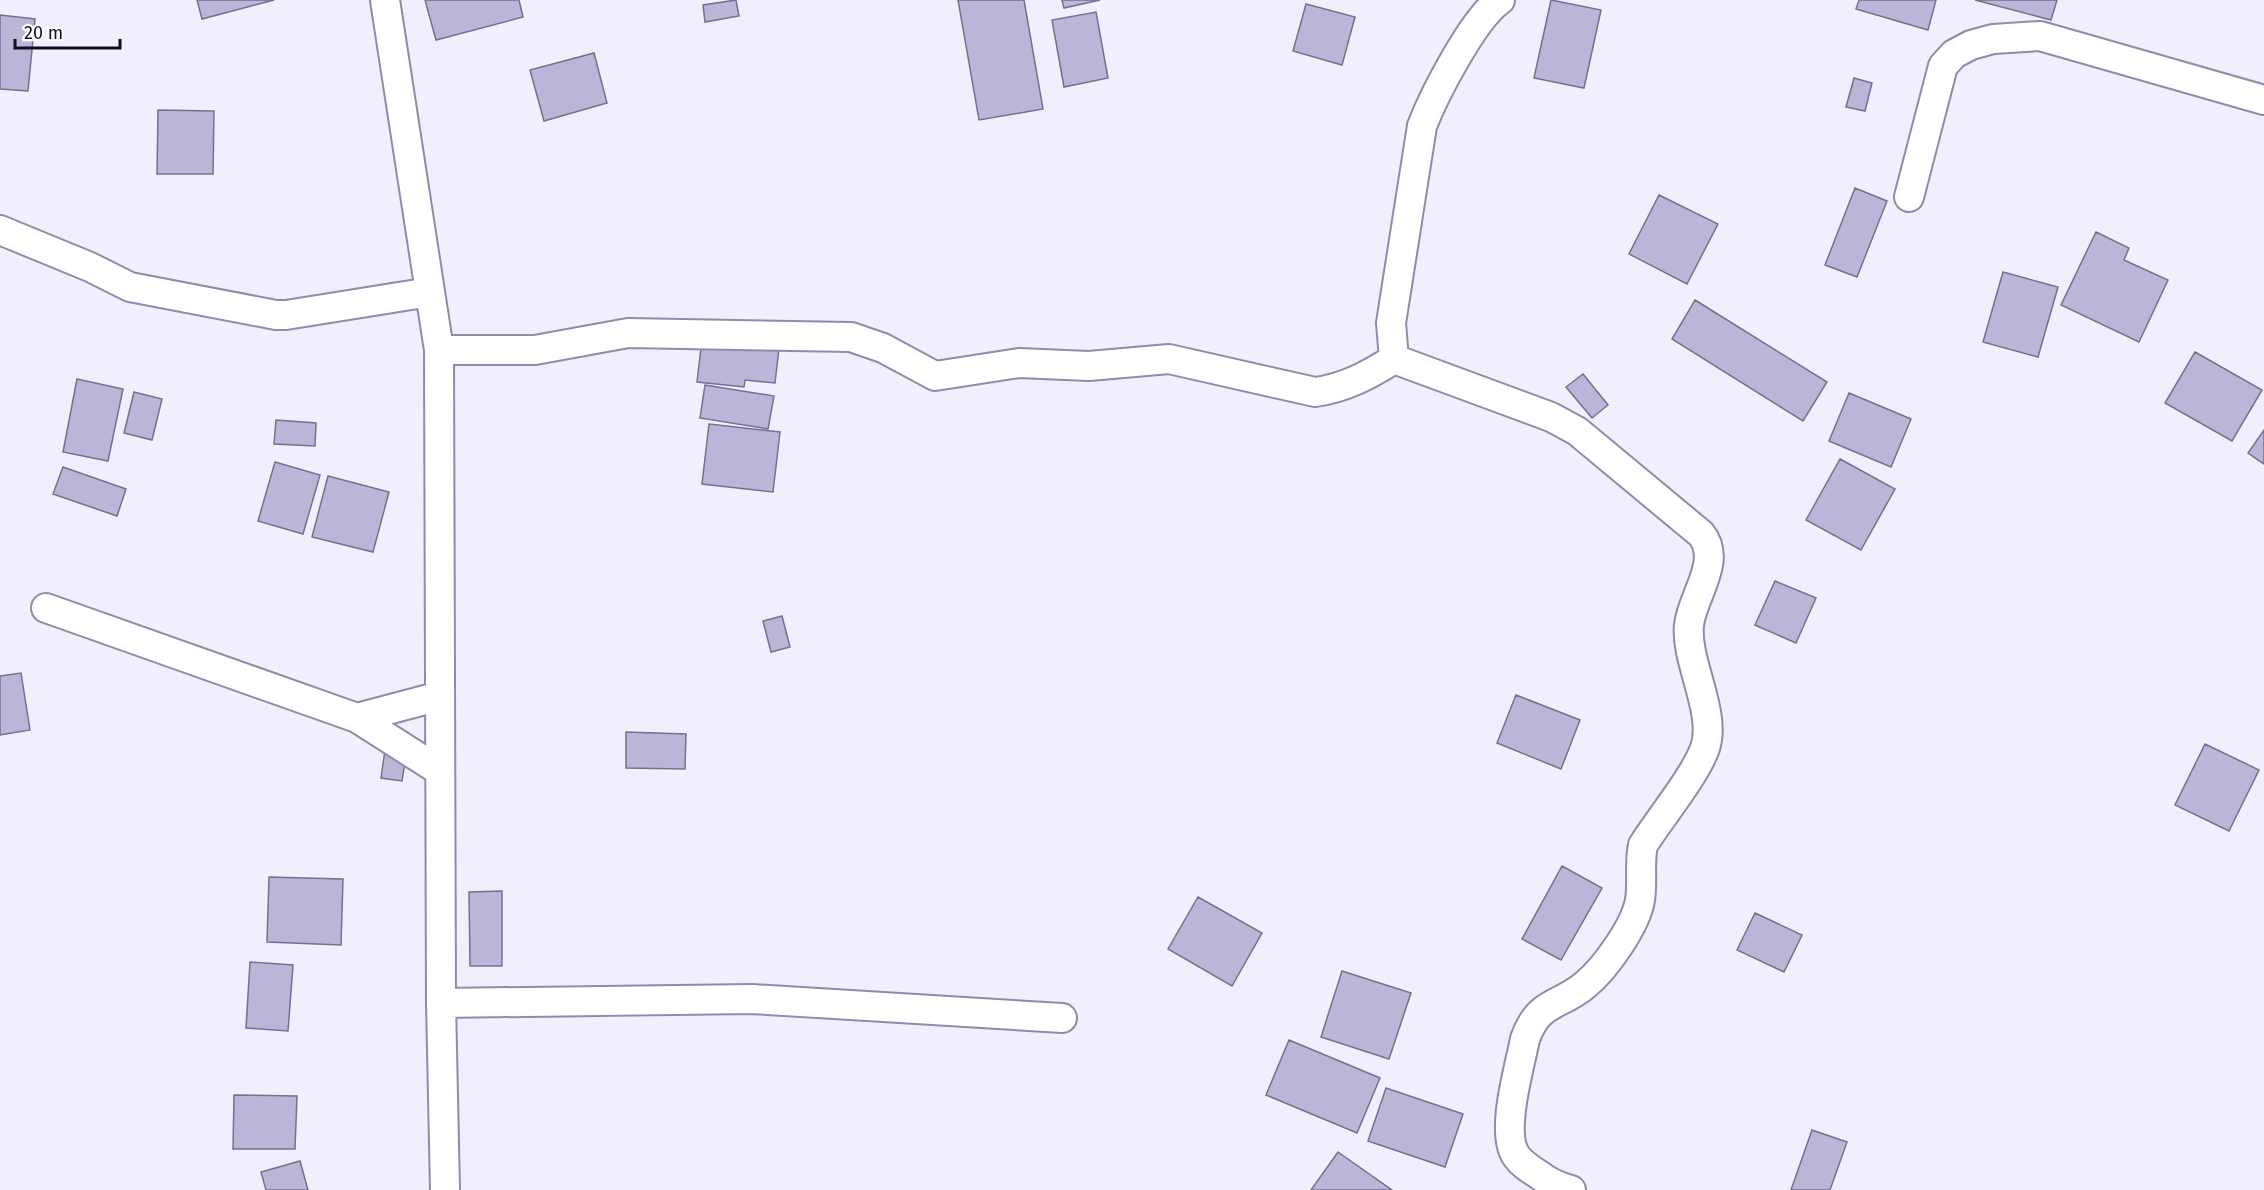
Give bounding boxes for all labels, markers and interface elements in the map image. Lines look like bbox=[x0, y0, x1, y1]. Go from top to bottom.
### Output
scale bar bbox=[15, 12, 120, 50]
text: 20 m bbox=[24, 22, 63, 44]

